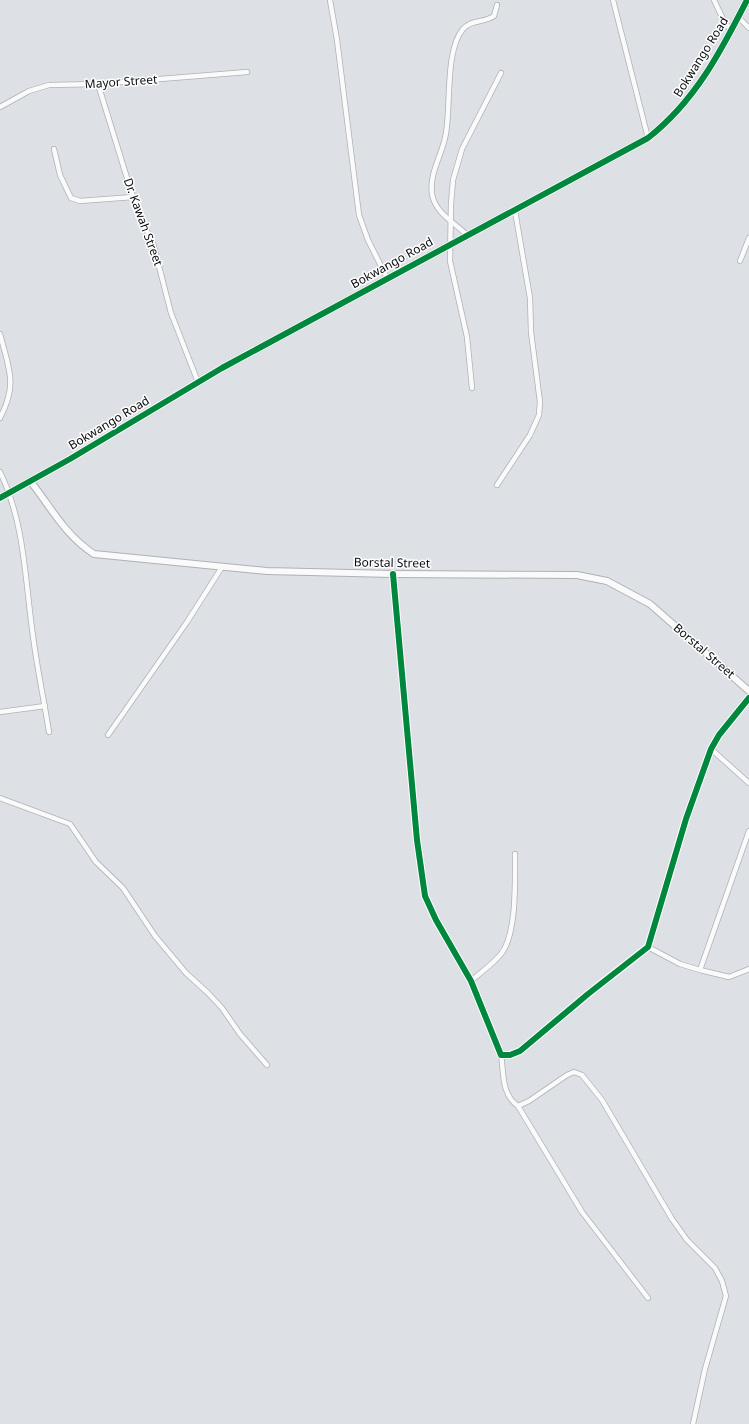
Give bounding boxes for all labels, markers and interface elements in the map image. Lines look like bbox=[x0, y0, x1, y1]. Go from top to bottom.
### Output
street label: Bokwango Road bbox=[669, 13, 732, 100]
street label: Mayor Street bbox=[84, 70, 158, 93]
street label: Dr. Kawah Street bbox=[120, 175, 168, 269]
street label: Bokwango Road bbox=[348, 233, 436, 292]
street label: Bokwango Road bbox=[65, 392, 152, 453]
street label: Borstal Street bbox=[354, 553, 431, 572]
street label: Borstal Street bbox=[670, 619, 739, 683]

